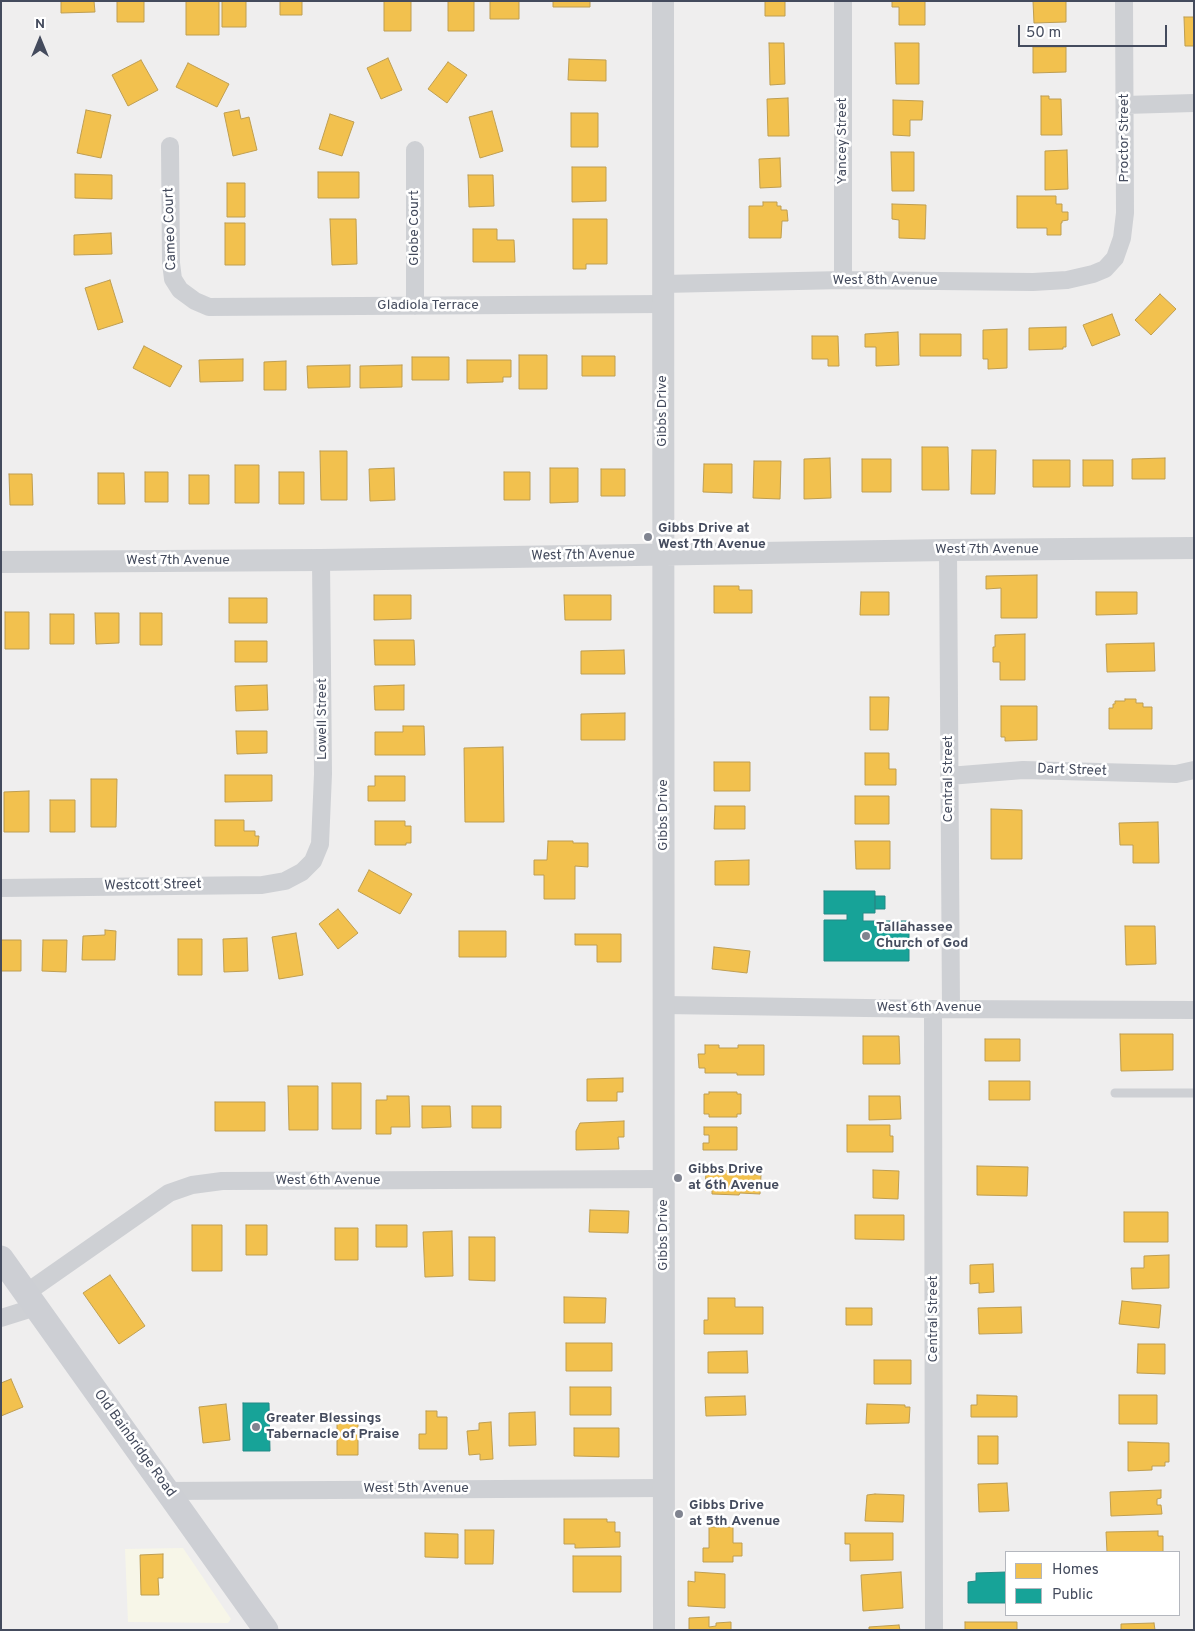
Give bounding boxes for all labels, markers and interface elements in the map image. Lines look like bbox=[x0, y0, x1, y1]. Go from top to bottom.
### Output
north arrow bbox=[15, 15, 65, 65]
scale bar bbox=[1020, 15, 1169, 47]
text: N bbox=[35, 16, 45, 33]
text: 50 m bbox=[1026, 24, 1061, 43]
street label: Proctor Street bbox=[1117, 94, 1133, 182]
street label: Yancey Street bbox=[835, 97, 851, 185]
street label: Cameo Court bbox=[161, 187, 181, 271]
street label: Globe Court bbox=[407, 190, 423, 266]
street label: West 8th Avenue bbox=[832, 273, 938, 289]
street label: Gladiola Terrace bbox=[377, 298, 479, 314]
street label: Gibbs Drive bbox=[655, 375, 671, 447]
place label: Gibbs Drive at West 7th Avenue bbox=[658, 521, 766, 554]
marker: Gibbs Drive at West 7th Avenue bbox=[642, 531, 654, 543]
street label: West 7th Avenue bbox=[935, 542, 1039, 558]
street label: West 7th Avenue bbox=[531, 547, 635, 565]
street label: West 7th Avenue bbox=[126, 553, 230, 569]
street label: Lowell Street bbox=[315, 678, 331, 760]
street label: Central Street bbox=[941, 735, 957, 823]
street label: Dart Street bbox=[1037, 761, 1107, 781]
street label: Gibbs Drive bbox=[656, 779, 672, 851]
street label: Westcott Street bbox=[104, 877, 202, 895]
place label: Tallahassee Church of God bbox=[876, 920, 968, 952]
marker: Tallahassee Church of God bbox=[860, 930, 872, 942]
street label: West 6th Avenue bbox=[876, 1000, 982, 1016]
place label: Gibbs Drive at 6th Avenue bbox=[688, 1162, 779, 1194]
marker: Gibbs Drive at 6th Avenue bbox=[672, 1172, 684, 1184]
street label: West 6th Avenue bbox=[275, 1173, 381, 1189]
street label: Gibbs Drive bbox=[656, 1199, 672, 1271]
street label: Central Street bbox=[926, 1275, 942, 1363]
street label: Old Bainbridge Road bbox=[89, 1387, 179, 1501]
place label: Greater Blessings Tabernacle of Praise bbox=[266, 1411, 399, 1444]
marker: Greater Blessings Tabernacle of Praise bbox=[250, 1421, 262, 1433]
street label: West 5th Avenue bbox=[363, 1481, 469, 1497]
place label: Gibbs Drive at 5th Avenue bbox=[689, 1498, 780, 1530]
marker: Gibbs Drive at 5th Avenue bbox=[673, 1508, 685, 1520]
legend bbox=[1005, 1551, 1180, 1616]
text: Homes bbox=[1052, 1561, 1099, 1580]
text: Public bbox=[1052, 1586, 1093, 1605]

